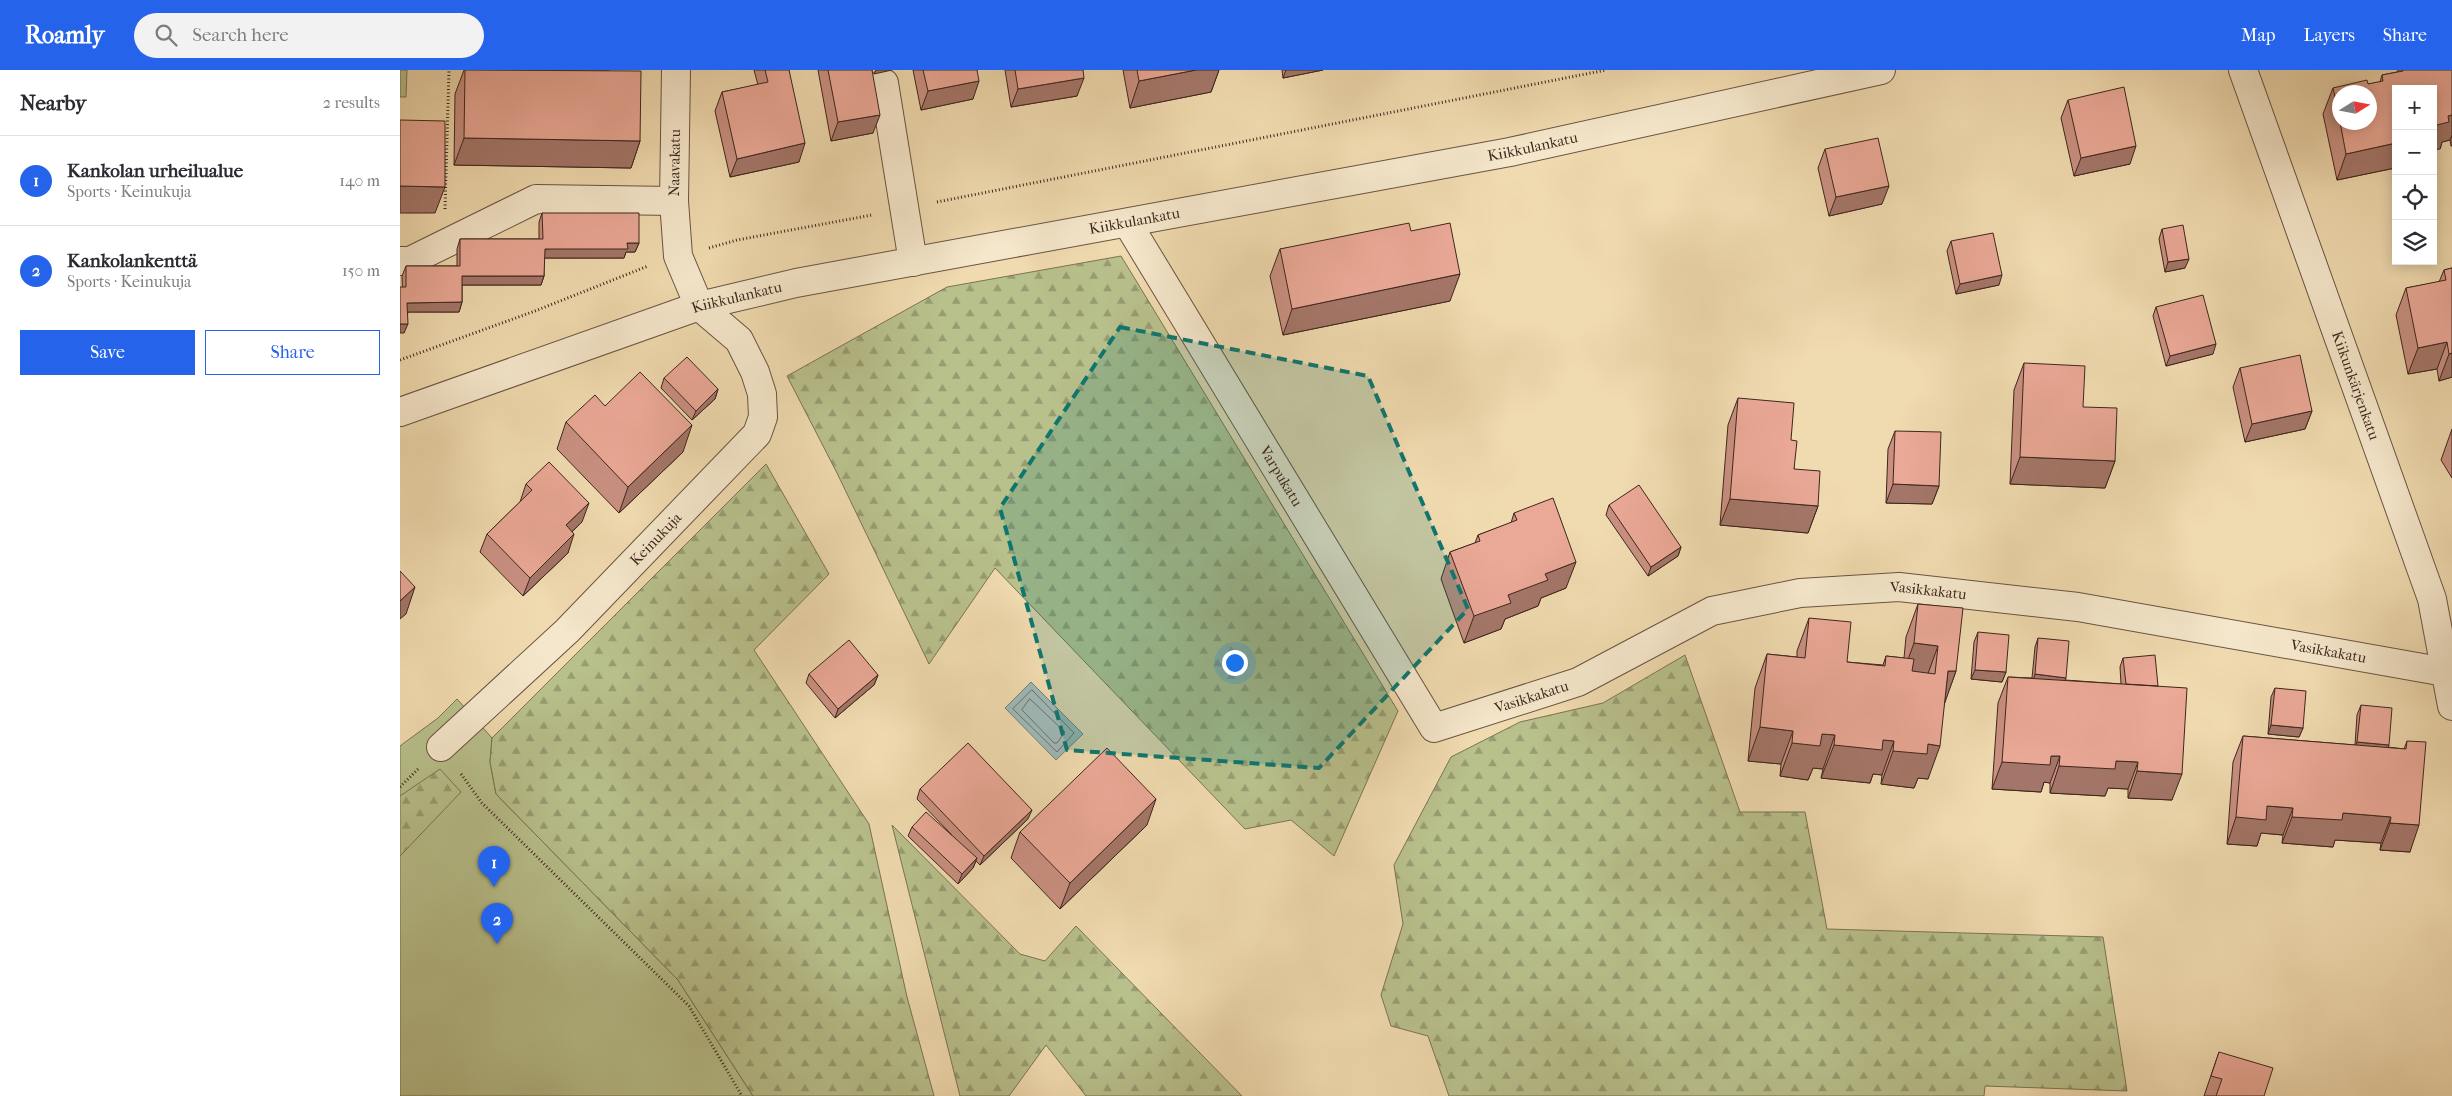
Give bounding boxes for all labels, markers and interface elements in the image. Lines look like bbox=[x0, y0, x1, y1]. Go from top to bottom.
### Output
search box bbox=[134, 13, 484, 58]
text: Roamly bbox=[25, 21, 104, 49]
icon: search bbox=[152, 21, 180, 49]
text: Search here bbox=[192, 24, 289, 46]
text: Map bbox=[2241, 25, 2275, 46]
text: Layers bbox=[2303, 25, 2355, 46]
text: Share bbox=[2383, 25, 2427, 46]
north arrow bbox=[2332, 85, 2377, 130]
map controls bbox=[2392, 85, 2437, 265]
button: + bbox=[2392, 85, 2437, 130]
text: Nearby bbox=[20, 91, 86, 115]
text: 2 results bbox=[323, 93, 380, 112]
street label: Naavakatu bbox=[665, 128, 684, 197]
street label: Kiikkulankatu bbox=[1486, 128, 1580, 165]
button: − bbox=[2392, 130, 2437, 175]
text: Kankolan urheilualue bbox=[67, 160, 243, 182]
text: 1 bbox=[33, 171, 39, 190]
text: 140 m bbox=[339, 171, 380, 190]
button: locate bbox=[2392, 175, 2437, 220]
text: Sports · Keinukuja bbox=[67, 182, 192, 201]
street label: Kiikkulankatu bbox=[1088, 204, 1182, 238]
button: layers bbox=[2392, 220, 2437, 265]
text: Kankolankenttä bbox=[67, 250, 197, 272]
text: 2 bbox=[32, 261, 40, 280]
text: 150 m bbox=[342, 261, 380, 280]
text: Sports · Keinukuja bbox=[67, 272, 192, 291]
street label: Kiikkulankatu bbox=[689, 278, 784, 317]
street label: Kiikunkärjenkatu bbox=[2328, 329, 2384, 443]
button: Save bbox=[20, 330, 195, 375]
button: Share bbox=[205, 330, 380, 375]
street label: Varpukatu bbox=[1255, 442, 1307, 510]
street label: Keinukuja bbox=[626, 508, 686, 569]
street label: Vasikkakatu bbox=[1889, 578, 1968, 604]
street label: Vasikkakatu bbox=[2288, 636, 2368, 667]
your location bbox=[1222, 650, 1248, 676]
street label: Vasikkakatu bbox=[1491, 676, 1571, 717]
pin: 1 bbox=[478, 846, 510, 887]
pin: 2 bbox=[481, 903, 513, 944]

